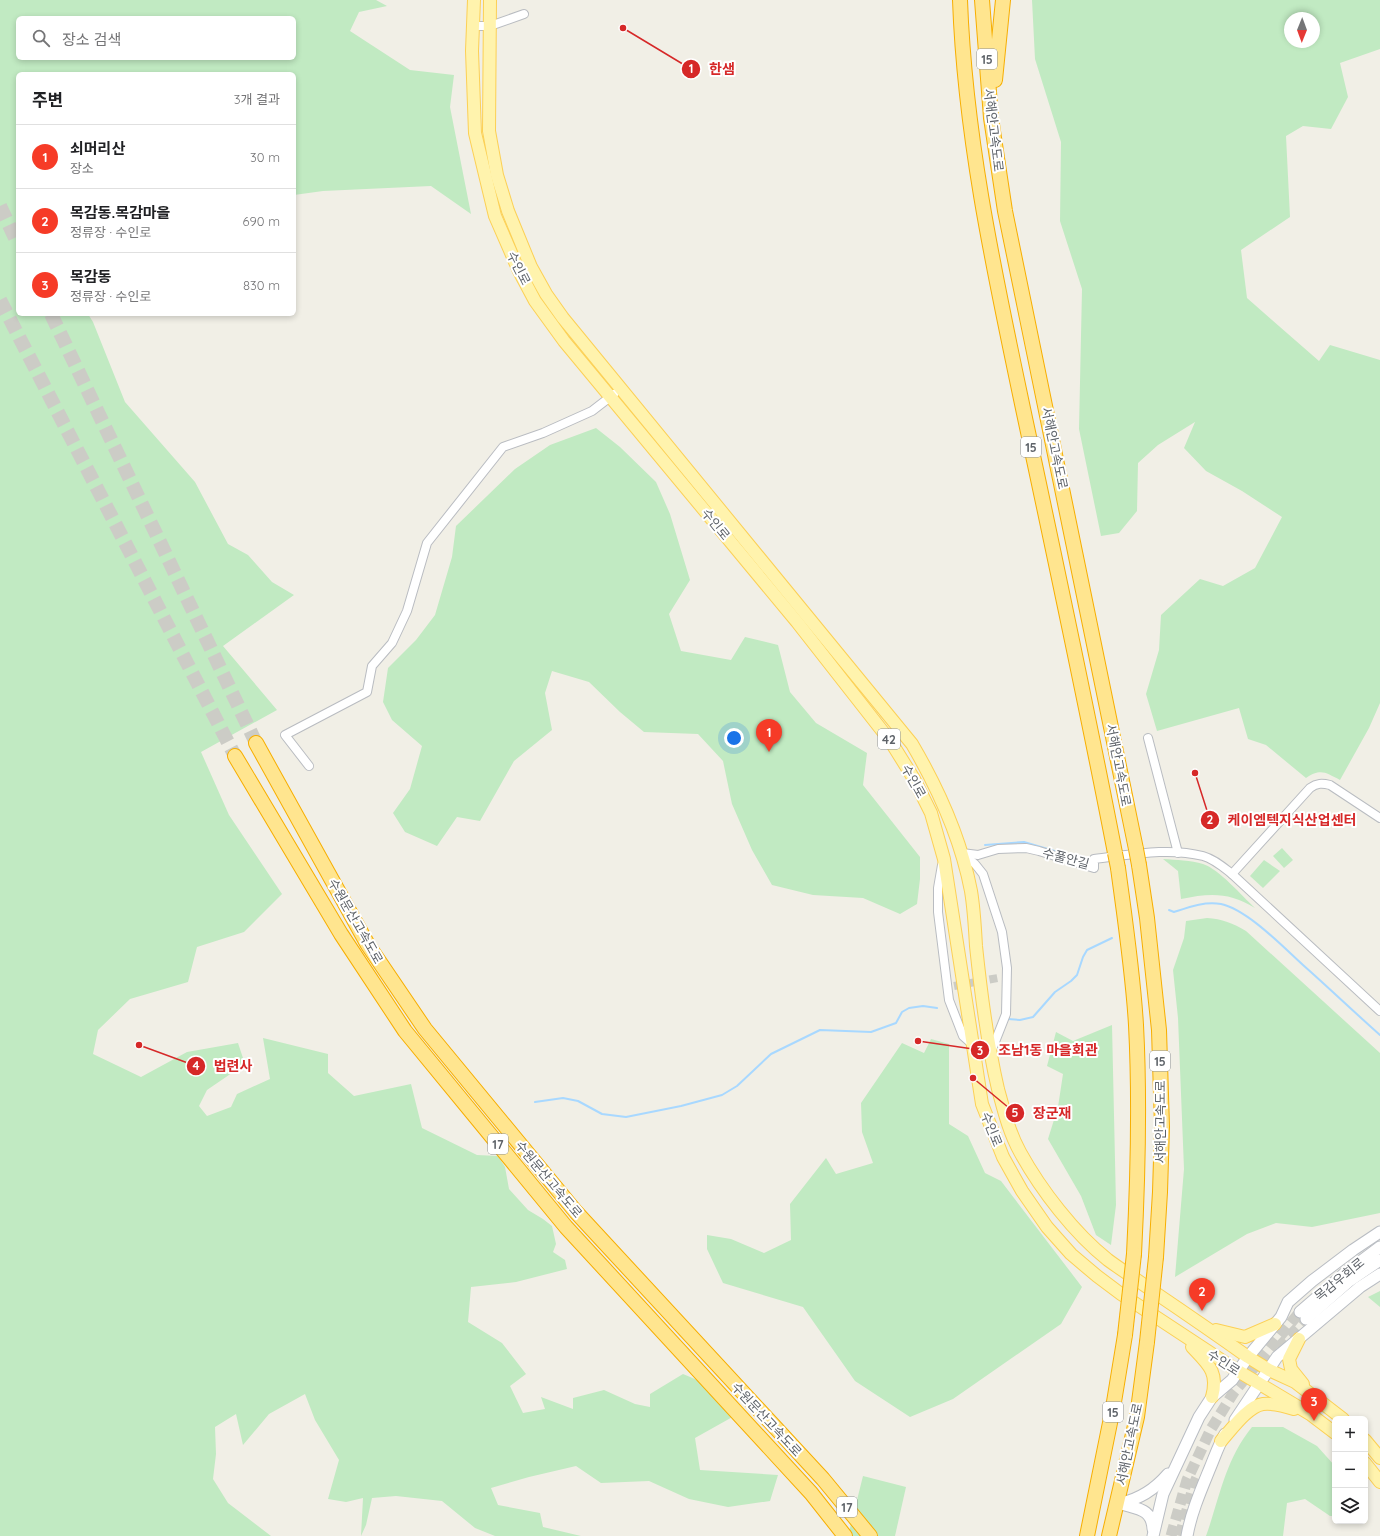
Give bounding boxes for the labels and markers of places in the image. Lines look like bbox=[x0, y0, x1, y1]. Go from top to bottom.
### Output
callout: 한샘 bbox=[681, 56, 743, 82]
pin: 1 bbox=[756, 719, 782, 752]
callout: 케이엠텍지식산업센터 bbox=[1200, 807, 1365, 833]
callout: 조남1동 마을회관 bbox=[970, 1037, 1106, 1063]
callout: 법련사 bbox=[186, 1053, 261, 1079]
callout: 장군재 bbox=[1005, 1100, 1080, 1126]
pin: 2 bbox=[1189, 1278, 1215, 1311]
pin: 3 bbox=[1301, 1388, 1327, 1421]

